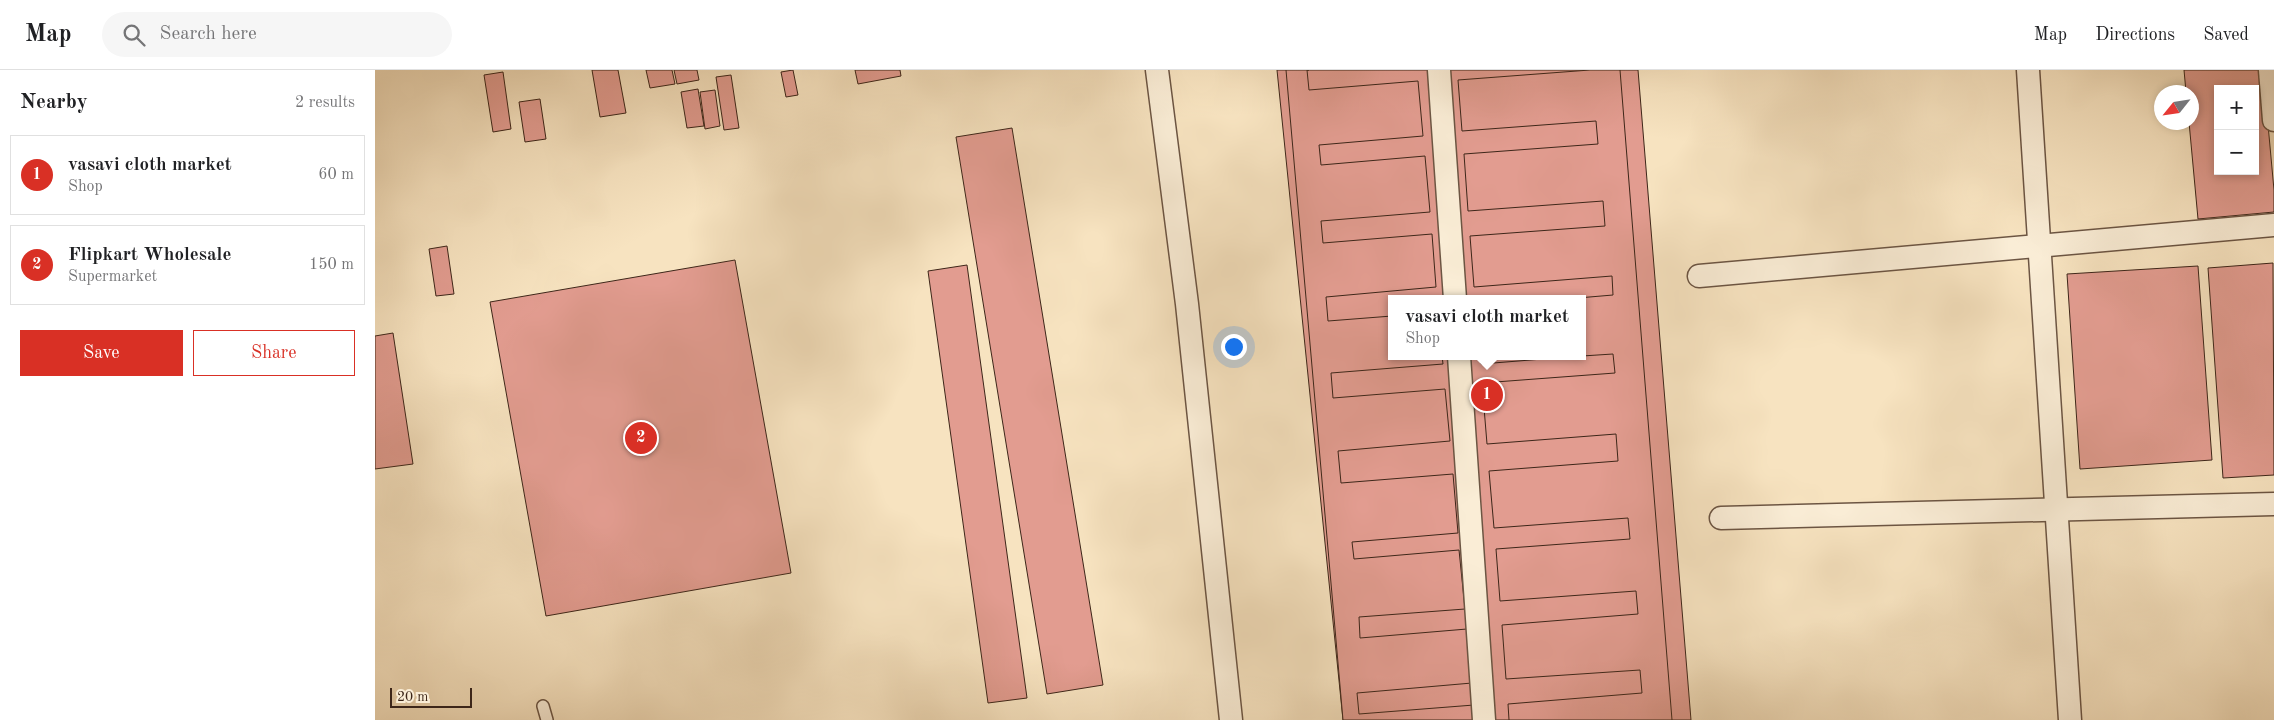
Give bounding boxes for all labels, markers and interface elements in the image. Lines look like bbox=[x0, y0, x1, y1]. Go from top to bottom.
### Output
search box bbox=[102, 12, 452, 57]
icon: search bbox=[120, 21, 148, 49]
text: Map bbox=[25, 23, 72, 47]
text: Search here bbox=[160, 25, 257, 44]
text: Map bbox=[2034, 26, 2067, 44]
text: Directions bbox=[2095, 26, 2175, 44]
text: Saved bbox=[2203, 26, 2249, 44]
north arrow bbox=[2154, 85, 2199, 130]
map controls bbox=[2214, 85, 2259, 175]
button: + bbox=[2214, 85, 2259, 130]
text: Nearby bbox=[20, 92, 88, 113]
text: 2 results bbox=[295, 95, 355, 111]
button: − bbox=[2214, 130, 2259, 175]
text: vasavi cloth market bbox=[68, 156, 232, 175]
text: 1 bbox=[32, 167, 42, 183]
text: 60 m bbox=[318, 167, 354, 183]
text: Shop bbox=[68, 179, 103, 195]
text: Flipkart Wholesale bbox=[68, 246, 231, 265]
text: 2 bbox=[32, 257, 42, 273]
text: 150 m bbox=[309, 257, 354, 273]
text: Supermarket bbox=[68, 269, 157, 285]
popup bbox=[1388, 295, 1586, 360]
text: vasavi cloth market bbox=[1405, 308, 1569, 327]
button: Save bbox=[20, 330, 183, 376]
button: Share bbox=[193, 330, 355, 376]
text: Shop bbox=[1405, 331, 1440, 347]
your location bbox=[1221, 334, 1247, 360]
pin: 1 bbox=[1471, 376, 1503, 414]
pin: 2 bbox=[625, 419, 657, 457]
scale bar bbox=[390, 685, 473, 708]
text: 20 m bbox=[397, 690, 428, 704]

